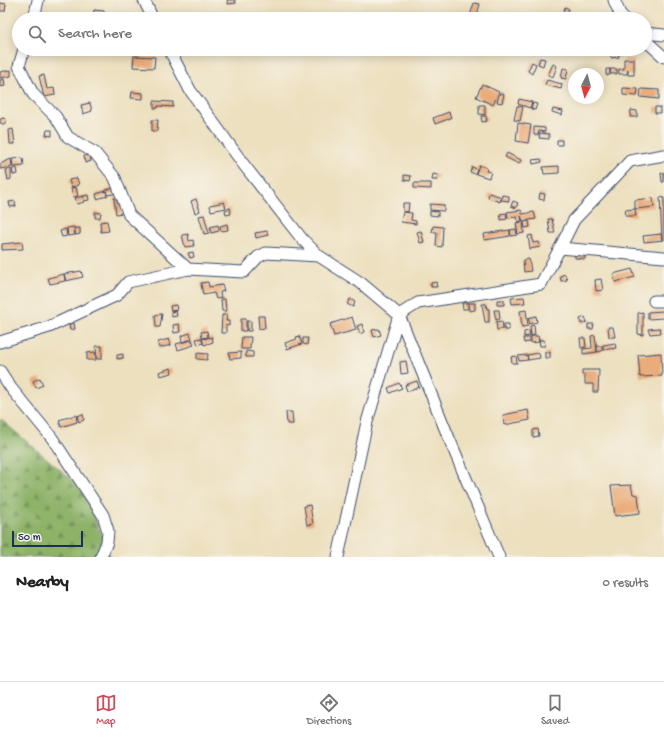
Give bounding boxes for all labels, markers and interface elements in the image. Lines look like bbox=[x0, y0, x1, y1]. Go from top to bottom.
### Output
search box bbox=[12, 12, 652, 56]
icon: search bbox=[26, 23, 48, 45]
text: Search here bbox=[58, 25, 132, 43]
north arrow bbox=[568, 68, 604, 104]
scale bar bbox=[12, 529, 83, 548]
text: 50 m bbox=[18, 532, 40, 544]
text: Nearby bbox=[16, 573, 69, 593]
text: 0 results bbox=[602, 576, 648, 591]
tab: Map bbox=[95, 692, 117, 728]
tab: Directions bbox=[307, 692, 351, 728]
tab: Saved bbox=[541, 692, 569, 728]

